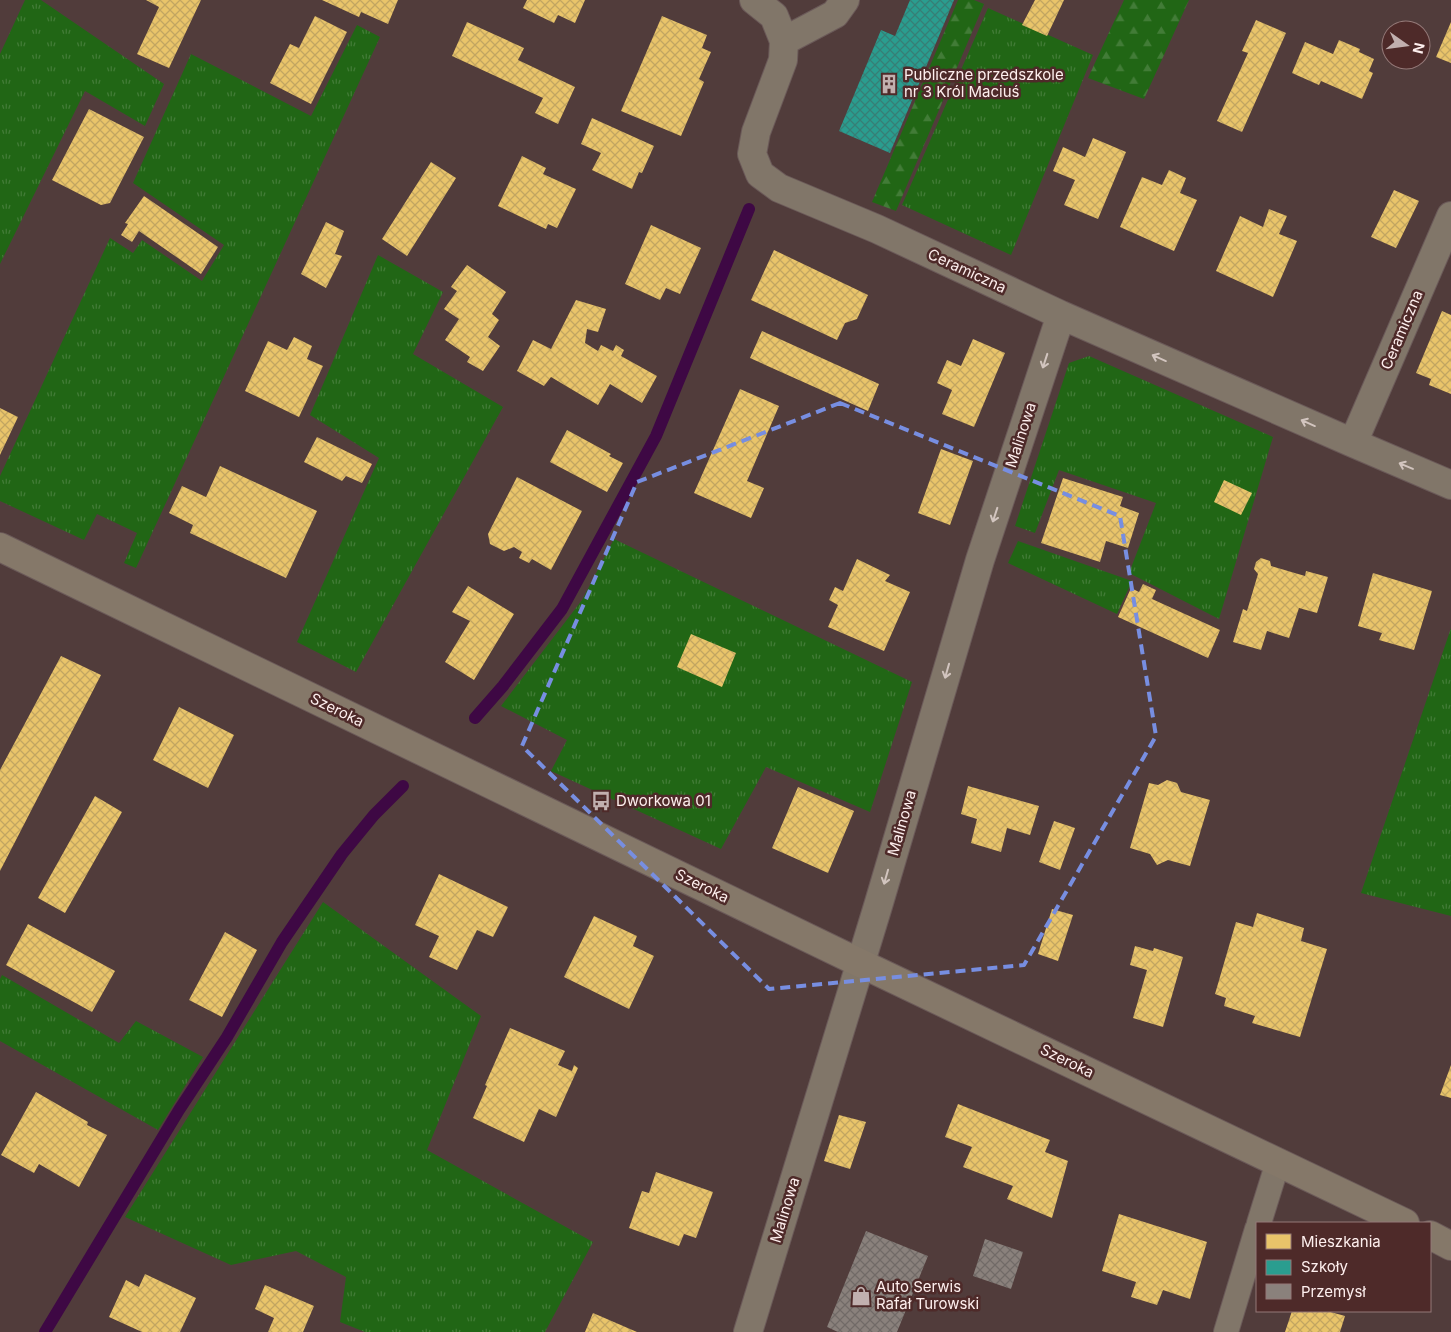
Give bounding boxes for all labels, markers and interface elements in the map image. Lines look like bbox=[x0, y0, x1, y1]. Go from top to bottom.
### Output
north arrow bbox=[1381, 20, 1431, 70]
text: N bbox=[1410, 41, 1429, 55]
place label: Publiczne przedszkole nr 3 Król Maciuś bbox=[904, 65, 1064, 101]
building icon: Publiczne przedszkole nr 3 Król Maciuś bbox=[878, 73, 900, 95]
street label: Ceramiczna bbox=[925, 244, 1010, 297]
street label: Ceramiczna bbox=[1376, 287, 1427, 372]
one-way arrow bbox=[1152, 352, 1167, 362]
one-way arrow bbox=[1040, 353, 1050, 369]
street label: Malinowa bbox=[1001, 400, 1040, 470]
one-way arrow bbox=[1301, 418, 1316, 428]
one-way arrow bbox=[1399, 460, 1414, 470]
one-way arrow bbox=[989, 507, 999, 523]
one-way arrow bbox=[942, 662, 952, 678]
street label: Szeroka bbox=[307, 688, 367, 731]
street label: Malinowa bbox=[883, 788, 920, 858]
bus stop icon: Dworkowa 01 bbox=[590, 790, 612, 812]
place label: Dworkowa 01 bbox=[616, 791, 711, 810]
street label: Szeroka bbox=[672, 864, 732, 907]
one-way arrow bbox=[881, 868, 891, 884]
street label: Szeroka bbox=[1037, 1039, 1097, 1082]
street label: Malinowa bbox=[766, 1175, 803, 1245]
legend bbox=[1256, 1222, 1431, 1312]
text: Mieszkania bbox=[1301, 1232, 1381, 1251]
text: Szkoły bbox=[1301, 1257, 1349, 1276]
place label: Auto Serwis Rafał Turowski bbox=[876, 1277, 979, 1313]
text: Przemysł bbox=[1301, 1282, 1366, 1301]
shop icon: Auto Serwis Rafał Turowski bbox=[850, 1285, 872, 1307]

